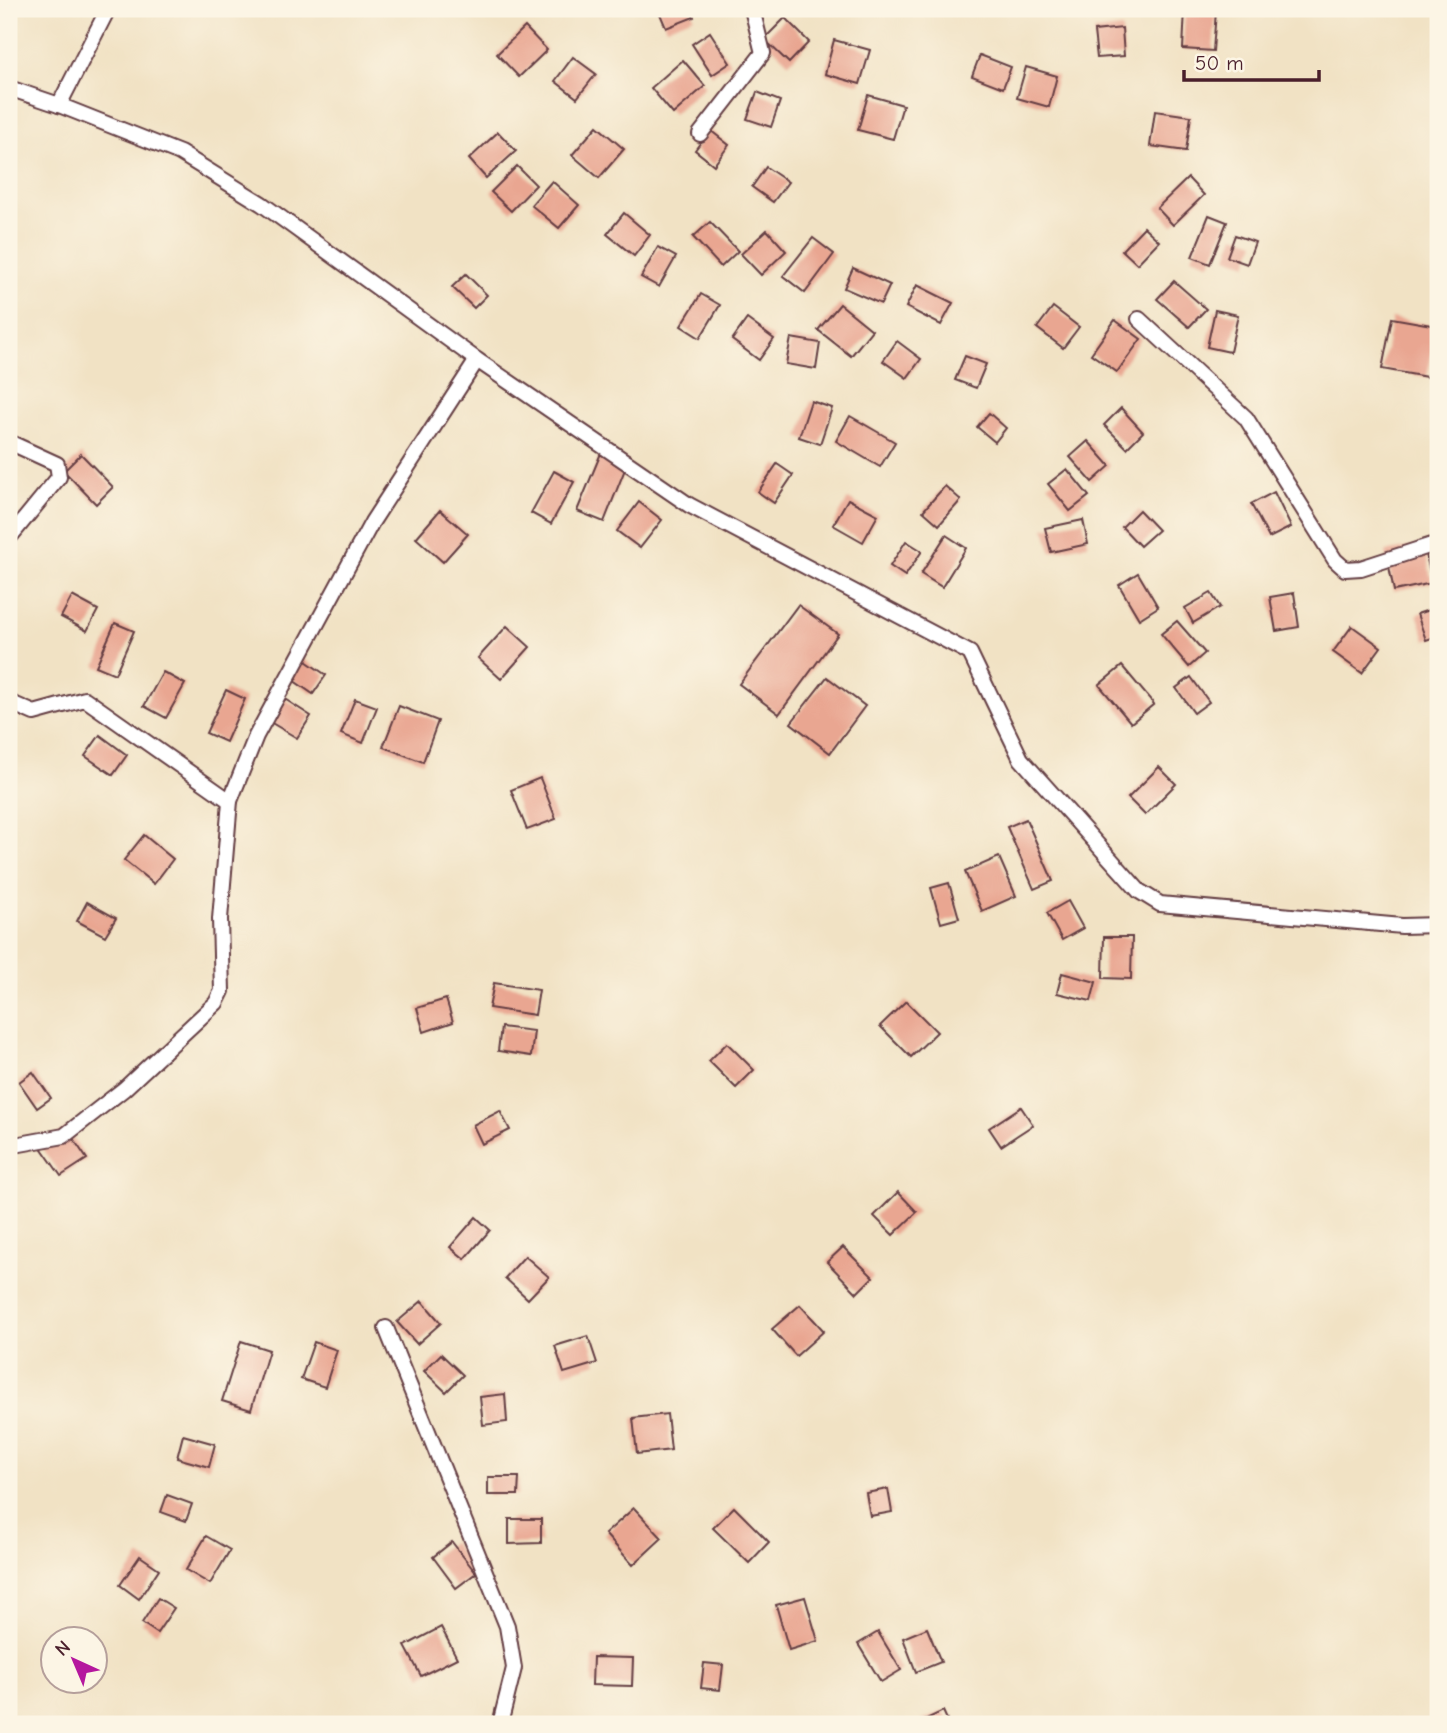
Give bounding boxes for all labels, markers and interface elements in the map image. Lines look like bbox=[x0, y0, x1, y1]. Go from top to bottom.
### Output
scale bar bbox=[1184, 38, 1319, 82]
text: 50 m bbox=[1195, 51, 1244, 75]
north arrow bbox=[38, 1624, 108, 1694]
text: N bbox=[51, 1636, 75, 1661]

